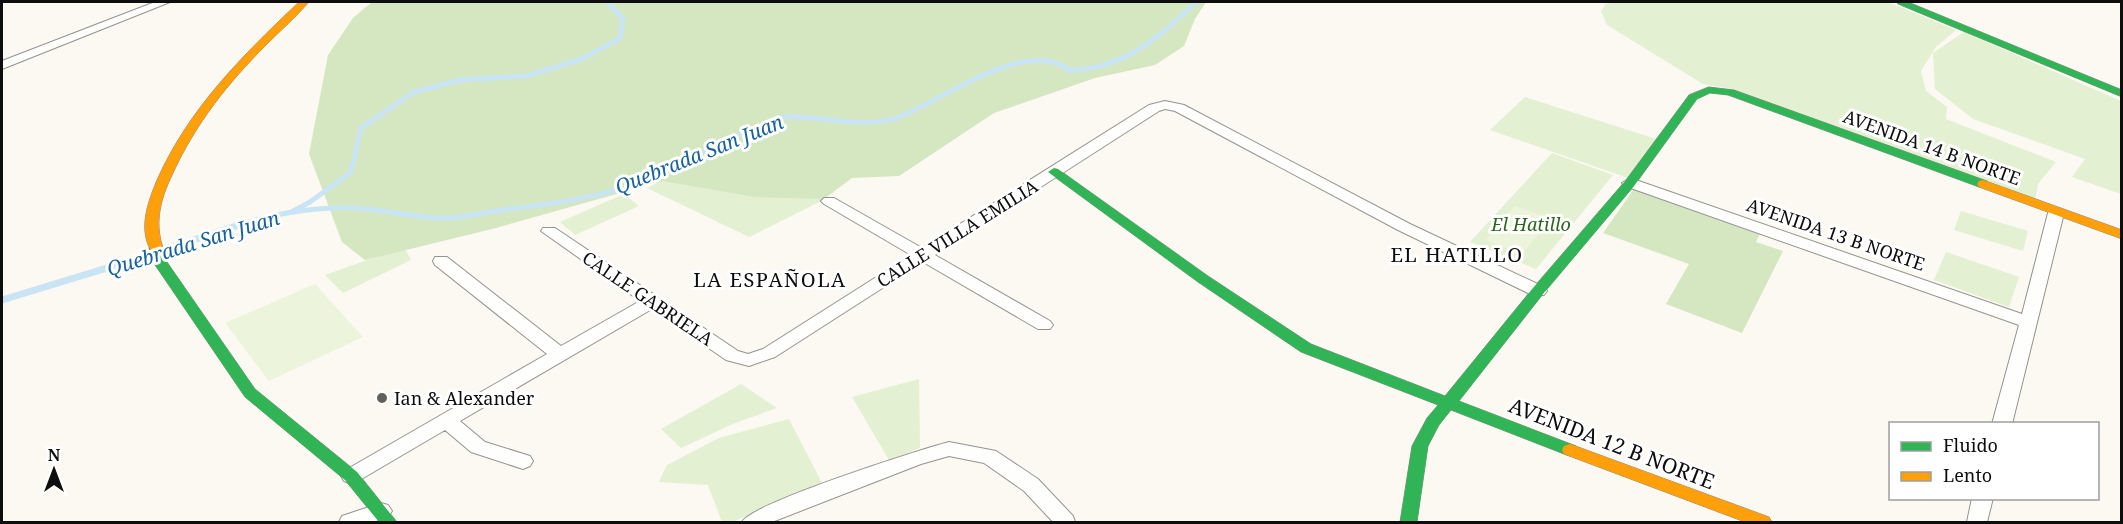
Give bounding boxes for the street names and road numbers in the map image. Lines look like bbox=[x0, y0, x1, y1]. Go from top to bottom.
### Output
street label: AVENIDA 14 B NORTE bbox=[1840, 104, 2024, 190]
street label: CALLE VILLA EMILIA bbox=[872, 173, 1042, 292]
street label: AVENIDA 13 B NORTE bbox=[1744, 192, 1928, 276]
street label: CALLE GABRIELA bbox=[578, 245, 718, 351]
street label: AVENIDA 12 B NORTE bbox=[1505, 391, 1719, 495]

